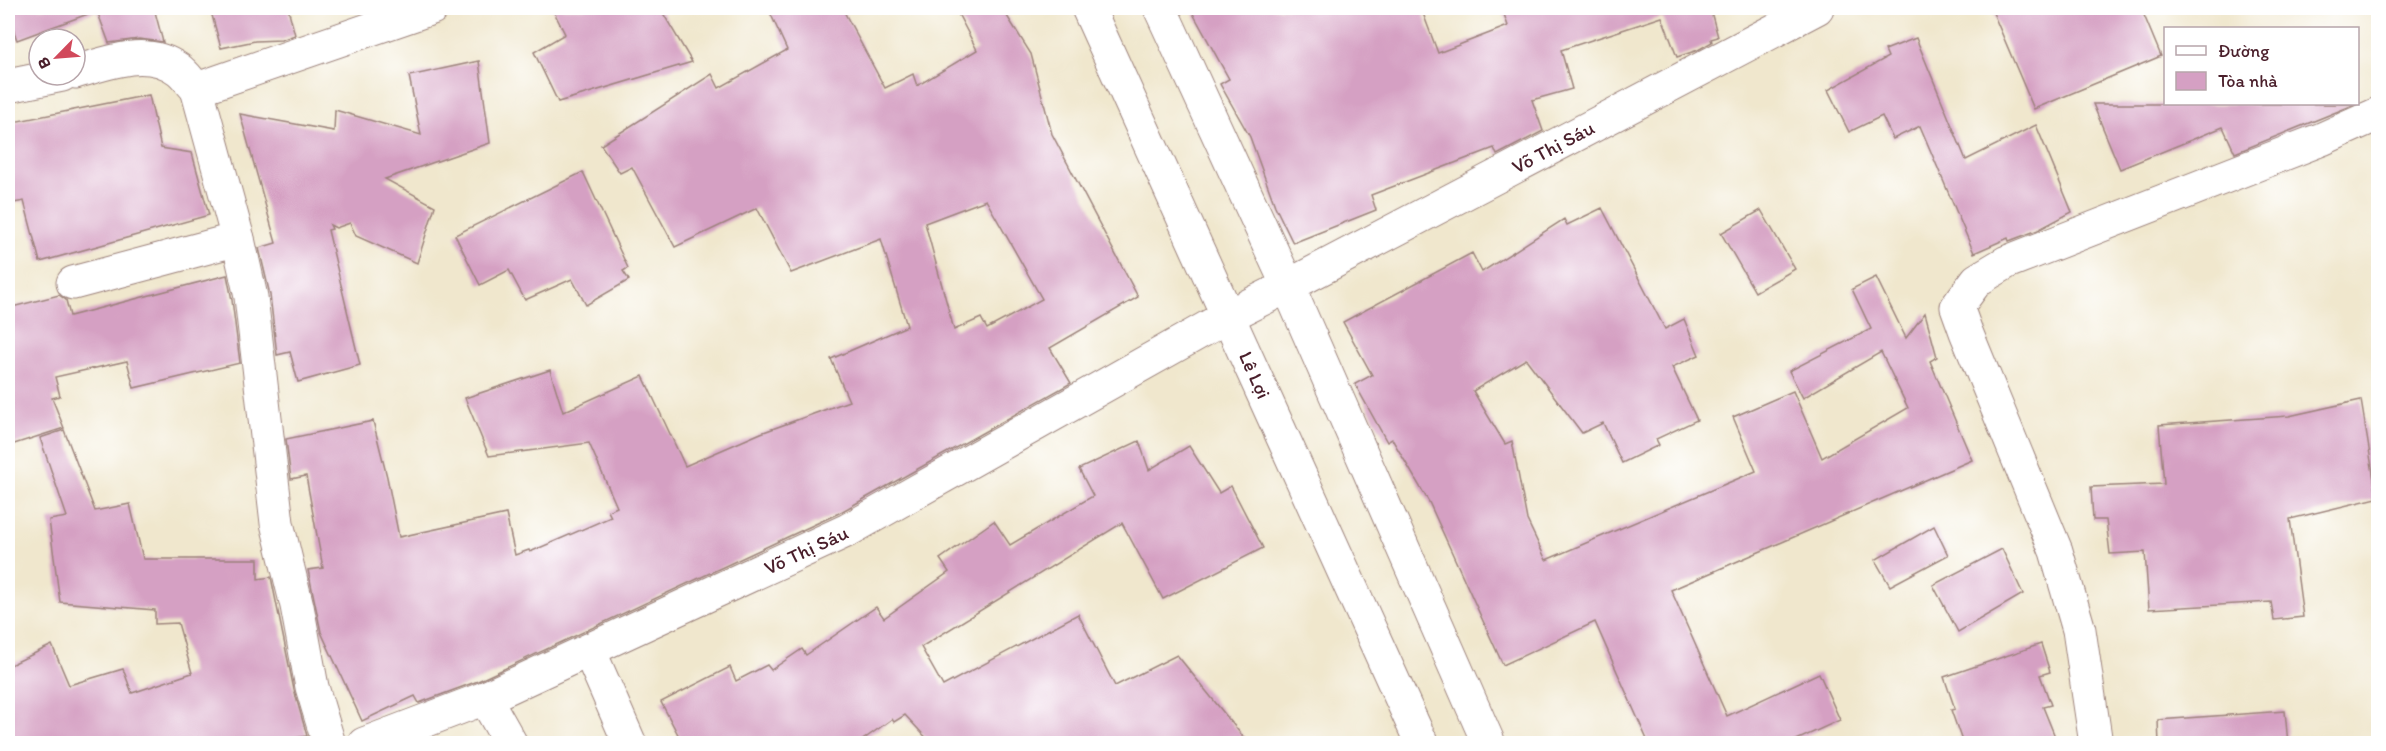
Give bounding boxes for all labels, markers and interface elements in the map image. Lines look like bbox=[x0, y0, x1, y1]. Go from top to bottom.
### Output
north arrow bbox=[27, 27, 87, 87]
legend bbox=[2164, 27, 2359, 105]
text: Đường bbox=[2218, 40, 2270, 62]
text: B bbox=[33, 54, 55, 72]
text: Tòa nhà bbox=[2218, 70, 2278, 92]
street label: Võ Thị Sáu bbox=[1508, 115, 1598, 179]
street label: Lê Lợi bbox=[1234, 347, 1276, 403]
street label: Võ Thị Sáu bbox=[760, 520, 852, 580]

